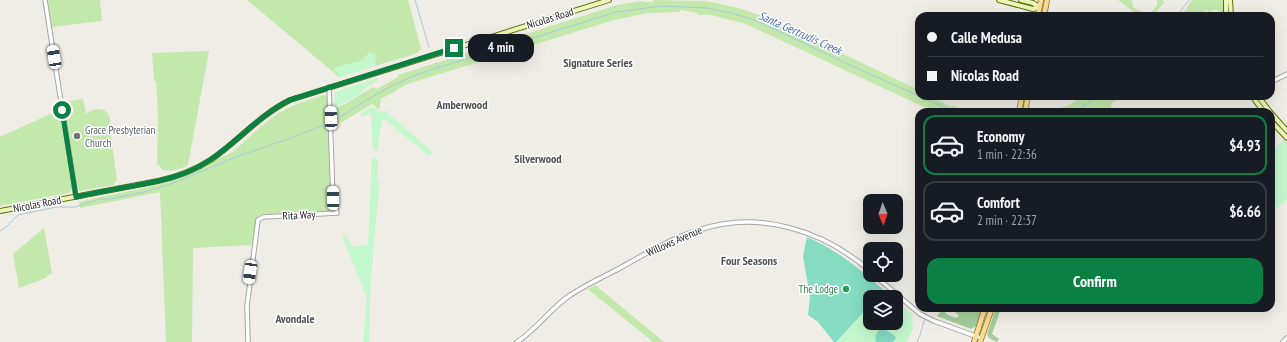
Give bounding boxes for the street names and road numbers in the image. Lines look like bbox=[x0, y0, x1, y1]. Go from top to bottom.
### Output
street label: Nicolas Road bbox=[525, 4, 575, 32]
street label: Nicolas Road bbox=[12, 192, 62, 216]
street label: Rita Way bbox=[282, 207, 317, 223]
street label: Willows Avenue bbox=[644, 222, 704, 260]

